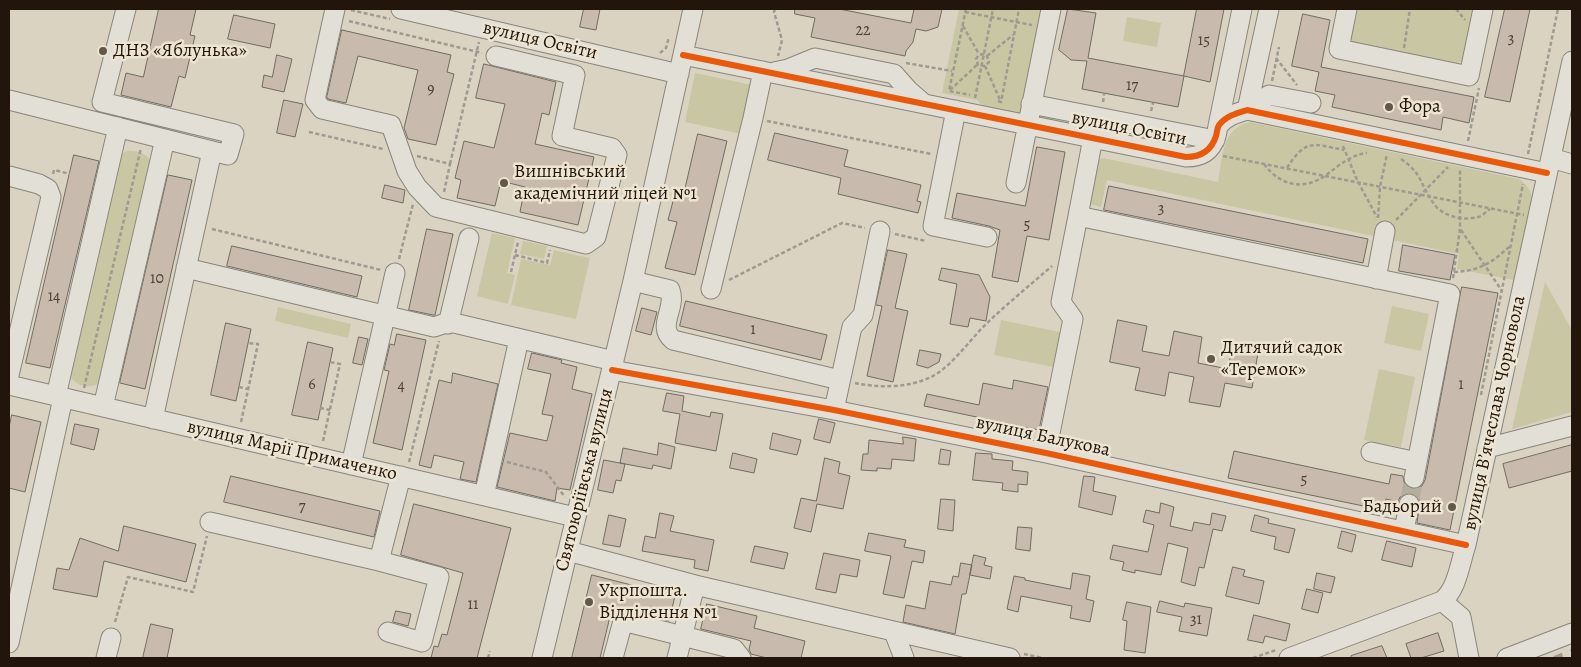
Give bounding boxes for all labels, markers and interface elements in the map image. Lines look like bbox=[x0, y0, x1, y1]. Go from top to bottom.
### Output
street label: вулиця Освіти bbox=[480, 17, 600, 65]
house number: 22 bbox=[855, 21, 871, 41]
house number: 3 bbox=[1508, 29, 1514, 49]
house number: 15 bbox=[1198, 31, 1210, 51]
place label: ДНЗ «Яблунька» bbox=[113, 40, 247, 62]
marker: ДНЗ «Яблунька» bbox=[97, 45, 109, 57]
house number: 17 bbox=[1126, 76, 1138, 96]
house number: 9 bbox=[427, 80, 435, 100]
place label: Фора bbox=[1399, 96, 1441, 118]
marker: Фора bbox=[1383, 101, 1395, 113]
street label: вулиця Освіти bbox=[1069, 107, 1189, 151]
place label: Вишнівський академічний ліцей №1 bbox=[514, 161, 697, 205]
marker: Вишнівський академічний ліцей №1 bbox=[498, 177, 510, 189]
house number: 3 bbox=[1158, 199, 1164, 219]
house number: 5 bbox=[1024, 215, 1030, 235]
house number: 10 bbox=[150, 269, 164, 289]
house number: 14 bbox=[48, 287, 60, 307]
street label: вулиця Вʼячеслава Чорновола bbox=[1459, 294, 1531, 532]
house number: 1 bbox=[750, 320, 756, 340]
place label: Дитячий садок «Теремок» bbox=[1221, 337, 1343, 381]
marker: Дитячий садок «Теремок» bbox=[1205, 353, 1217, 365]
house number: 6 bbox=[308, 375, 316, 395]
house number: 1 bbox=[1458, 375, 1464, 395]
house number: 4 bbox=[397, 376, 405, 396]
street label: Святоюріївська вулиця bbox=[551, 386, 619, 574]
street label: вулиця Балукова bbox=[974, 412, 1112, 462]
street label: вулиця Марії Примаченко bbox=[185, 416, 399, 486]
house number: 5 bbox=[1301, 470, 1307, 490]
place label: Бадьорий bbox=[1362, 496, 1442, 518]
house number: 7 bbox=[299, 497, 305, 517]
marker: Бадьорий bbox=[1446, 501, 1458, 513]
place label: Укрпошта. Відділення №1 bbox=[599, 580, 717, 624]
house number: 11 bbox=[468, 595, 478, 615]
marker: Укрпошта. Відділення №1 bbox=[583, 596, 595, 608]
house number: 31 bbox=[1190, 610, 1202, 630]

